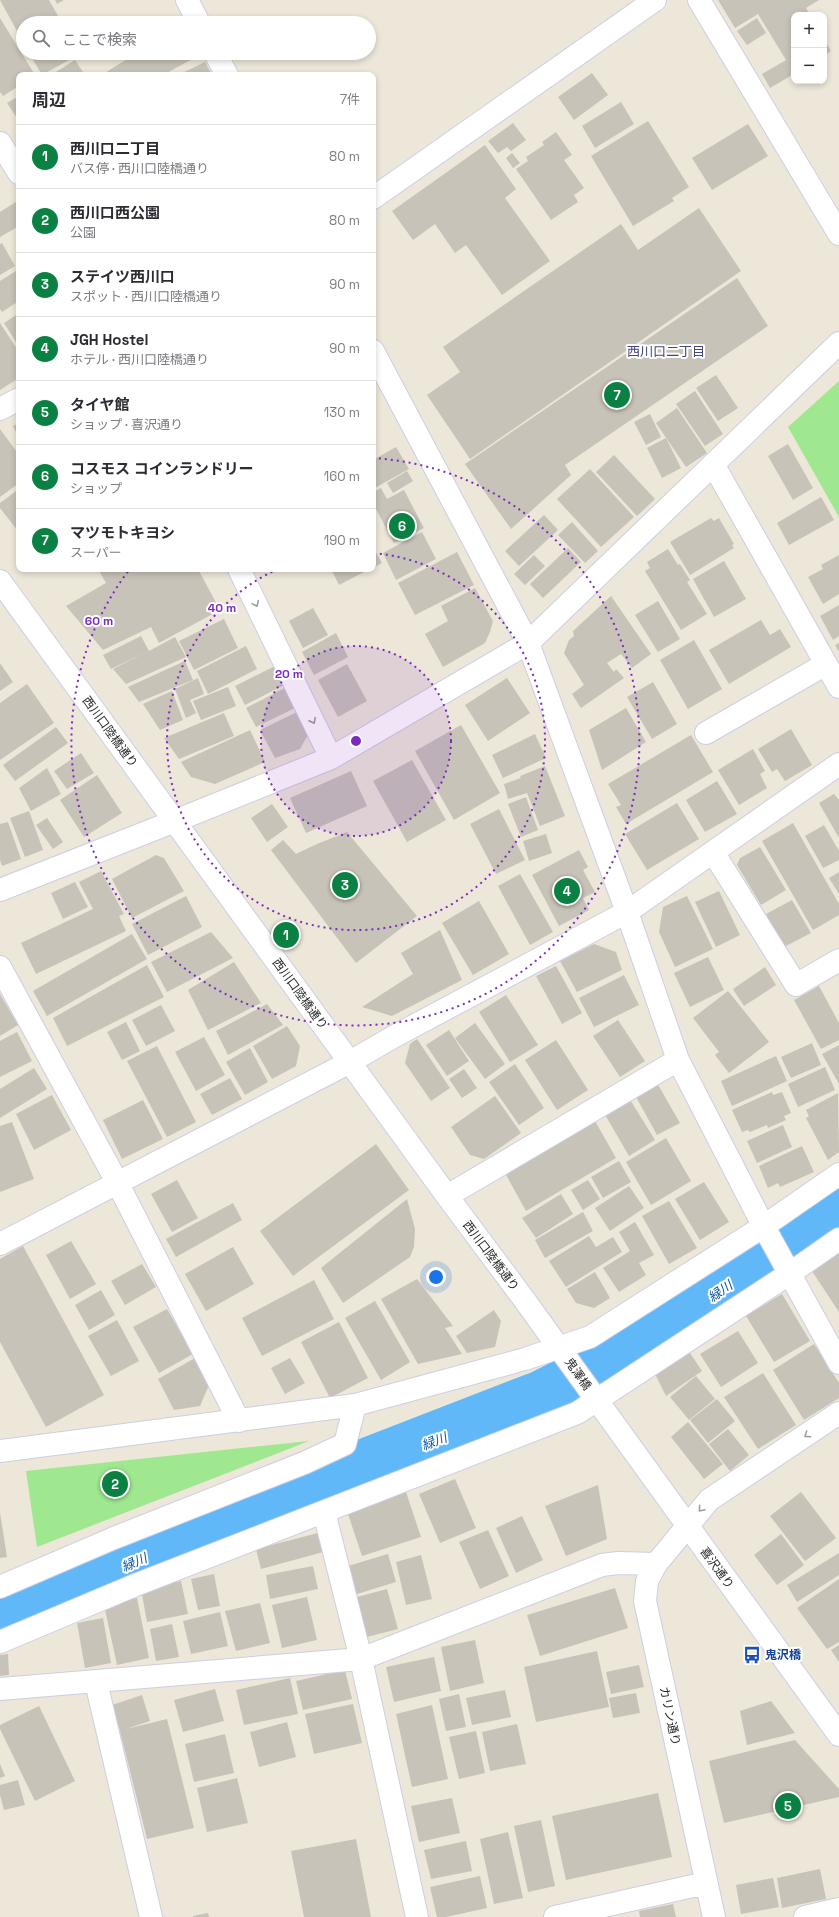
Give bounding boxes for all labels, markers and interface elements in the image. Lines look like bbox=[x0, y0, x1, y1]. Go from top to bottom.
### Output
map controls bbox=[791, 12, 827, 84]
button: + bbox=[791, 12, 827, 48]
search box bbox=[16, 16, 376, 60]
icon: search bbox=[30, 27, 52, 49]
text: ここで検索 bbox=[62, 30, 137, 49]
button: − bbox=[791, 48, 827, 84]
text: 周辺 bbox=[32, 89, 66, 111]
text: 7件 bbox=[340, 91, 360, 108]
text: 西川口二丁目 bbox=[70, 139, 160, 158]
text: 1 bbox=[42, 148, 48, 165]
text: 80 m bbox=[329, 148, 360, 165]
text: バス停 · 西川口陸橋通り bbox=[70, 160, 209, 177]
text: 西川口西公園 bbox=[70, 203, 160, 222]
text: 2 bbox=[41, 212, 49, 229]
text: 80 m bbox=[329, 212, 360, 229]
text: 公園 bbox=[70, 224, 96, 241]
text: ステイツ西川口 bbox=[70, 267, 175, 286]
text: 3 bbox=[41, 276, 49, 293]
text: 90 m bbox=[329, 276, 360, 293]
text: スポット · 西川口陸橋通り bbox=[70, 288, 222, 305]
text: JGH Hostel bbox=[70, 330, 148, 349]
text: 4 bbox=[41, 340, 49, 357]
text: 90 m bbox=[329, 340, 360, 357]
district label: 西川口二丁目 bbox=[627, 343, 705, 360]
text: ホテル · 西川口陸橋通り bbox=[70, 351, 209, 368]
pin: 7 bbox=[604, 380, 630, 410]
text: タイヤ館 bbox=[70, 395, 130, 414]
text: 5 bbox=[41, 404, 49, 421]
text: 130 m bbox=[324, 404, 360, 421]
text: ショップ · 喜沢通り bbox=[70, 416, 183, 433]
text: コスモス コインランドリー bbox=[70, 459, 254, 478]
text: 6 bbox=[41, 468, 49, 485]
text: 160 m bbox=[324, 468, 360, 485]
text: ショップ bbox=[70, 480, 122, 497]
pin: 6 bbox=[389, 511, 415, 541]
text: マツモトキヨシ bbox=[70, 523, 175, 542]
text: 7 bbox=[41, 532, 49, 549]
text: 190 m bbox=[324, 532, 360, 549]
text: スーパー bbox=[70, 544, 122, 561]
text: 40 m bbox=[208, 600, 236, 616]
one-way arrow bbox=[251, 600, 259, 607]
text: 60 m bbox=[85, 613, 113, 629]
text: 20 m bbox=[275, 666, 303, 682]
street label: 西川口陸橋通り bbox=[79, 693, 141, 771]
one-way arrow bbox=[308, 717, 316, 724]
centre of rings bbox=[349, 734, 363, 748]
pin: 3 bbox=[332, 870, 358, 900]
pin: 4 bbox=[554, 876, 580, 906]
pin: 1 bbox=[273, 920, 299, 950]
street label: 西川口陸橋通り bbox=[269, 955, 331, 1033]
street label: 西川口陸橋通り bbox=[459, 1218, 523, 1294]
your location bbox=[426, 1267, 446, 1287]
water label: 緑川 bbox=[705, 1276, 737, 1306]
street label: 鬼澤橋 bbox=[561, 1355, 595, 1393]
water label: 緑川 bbox=[419, 1428, 451, 1454]
one-way arrow bbox=[804, 1430, 811, 1437]
pin: 2 bbox=[102, 1469, 128, 1499]
one-way arrow bbox=[698, 1505, 705, 1512]
street label: 喜沢通り bbox=[696, 1544, 738, 1592]
water label: 緑川 bbox=[119, 1549, 151, 1575]
bus stop icon: 鬼沢橋 bbox=[742, 1645, 762, 1665]
place label: 鬼沢橋 bbox=[765, 1647, 802, 1663]
street label: カリン通り bbox=[656, 1685, 684, 1747]
pin: 5 bbox=[775, 1791, 801, 1821]

